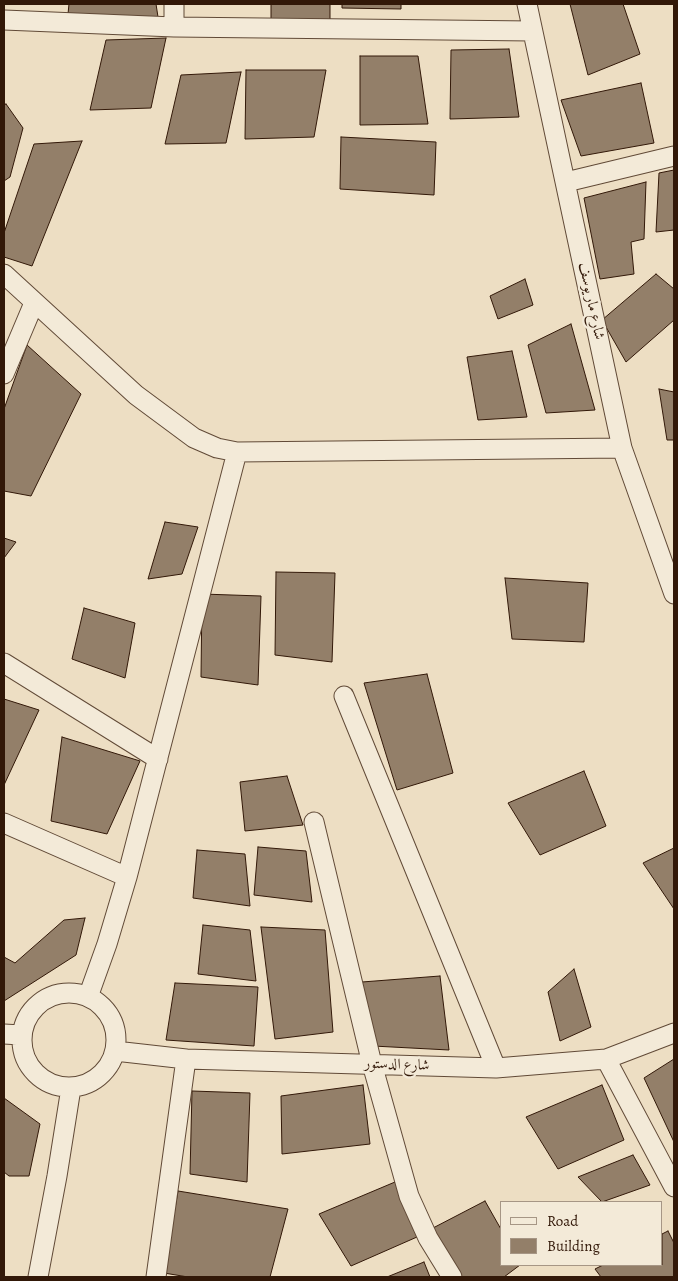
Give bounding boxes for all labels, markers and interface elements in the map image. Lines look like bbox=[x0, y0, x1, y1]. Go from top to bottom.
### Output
street label: شارع مار يوسف bbox=[574, 261, 608, 341]
street label: شارع الدستور bbox=[364, 1055, 430, 1075]
legend bbox=[500, 1201, 663, 1266]
text: Road bbox=[547, 1211, 578, 1231]
text: Building bbox=[547, 1236, 600, 1256]

